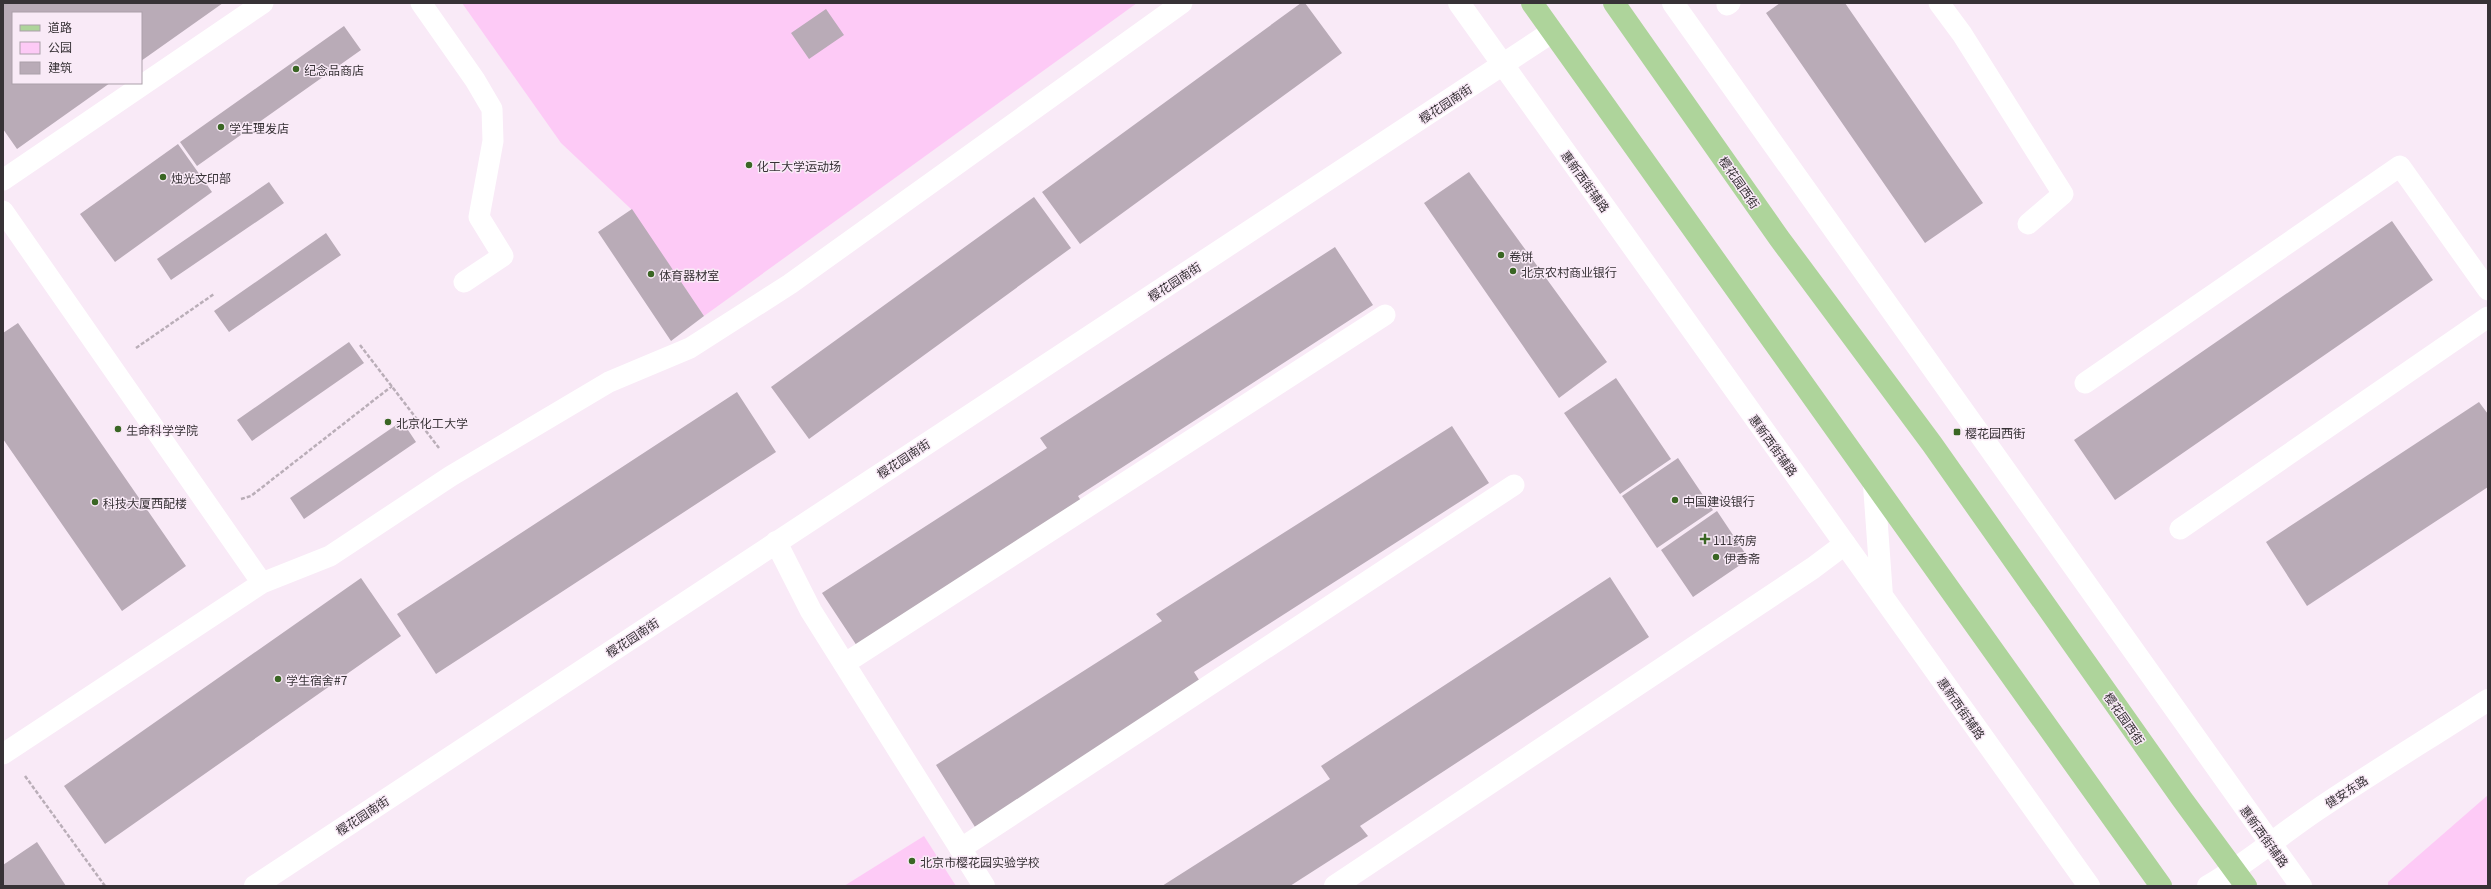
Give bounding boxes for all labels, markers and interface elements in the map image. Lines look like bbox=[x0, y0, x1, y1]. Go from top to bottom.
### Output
legend bbox=[12, 12, 142, 84]
text: 道路 bbox=[48, 18, 72, 35]
text: 公园 bbox=[48, 38, 72, 55]
text: 建筑 bbox=[48, 58, 72, 75]
place label: 纪念品商店 bbox=[304, 61, 364, 78]
marker: 纪念品商店 bbox=[291, 64, 301, 74]
street label: 樱花园南街 bbox=[1415, 80, 1475, 126]
place label: 学生理发店 bbox=[229, 119, 289, 136]
marker: 学生理发店 bbox=[216, 122, 226, 132]
street label: 惠新西街辅路 bbox=[1558, 147, 1614, 215]
street label: 樱花园西街 bbox=[1716, 153, 1764, 211]
place label: 化工大学运动场 bbox=[757, 157, 841, 174]
marker: 化工大学运动场 bbox=[744, 160, 754, 170]
place label: 烛光文印部 bbox=[171, 169, 231, 186]
marker: 烛光文印部 bbox=[158, 172, 168, 182]
place label: 卷饼 bbox=[1509, 247, 1533, 264]
marker: 卷饼 bbox=[1496, 250, 1506, 260]
street label: 樱花园南街 bbox=[1144, 258, 1204, 304]
place label: 北京农村商业银行 bbox=[1521, 263, 1617, 280]
place label: 体育器材室 bbox=[659, 266, 719, 283]
marker: 北京农村商业银行 bbox=[1508, 266, 1518, 276]
marker: 体育器材室 bbox=[646, 269, 656, 279]
street label: 惠新西街辅路 bbox=[1746, 411, 1802, 479]
place label: 北京化工大学 bbox=[396, 414, 468, 431]
marker: 北京化工大学 bbox=[383, 417, 393, 427]
place label: 生命科学学院 bbox=[126, 421, 198, 438]
marker: 生命科学学院 bbox=[113, 424, 123, 434]
place label: 樱花园西街 bbox=[1965, 424, 2025, 441]
marker: 樱花园西街 bbox=[1952, 427, 1962, 437]
street label: 樱花园南街 bbox=[873, 435, 933, 481]
place label: 中国建设银行 bbox=[1683, 492, 1755, 509]
place label: 科技大厦西配楼 bbox=[103, 494, 187, 511]
marker: 中国建设银行 bbox=[1670, 495, 1680, 505]
marker: 科技大厦西配楼 bbox=[90, 497, 100, 507]
place label: 111药房 bbox=[1713, 531, 1757, 548]
marker: 111药房 bbox=[1700, 534, 1710, 544]
place label: 伊香斋 bbox=[1724, 549, 1760, 566]
marker: 伊香斋 bbox=[1711, 552, 1721, 562]
street label: 樱花园南街 bbox=[602, 614, 662, 660]
place label: 学生宿舍#7 bbox=[286, 671, 348, 688]
marker: 学生宿舍#7 bbox=[273, 674, 283, 684]
street label: 惠新西街辅路 bbox=[1934, 674, 1990, 742]
street label: 樱花园西街 bbox=[2101, 689, 2149, 747]
street label: 健安东路 bbox=[2321, 771, 2371, 811]
street label: 樱花园南街 bbox=[332, 792, 392, 838]
street label: 惠新西街辅路 bbox=[2237, 802, 2293, 870]
place label: 北京市樱花园实验学校 bbox=[920, 853, 1040, 870]
marker: 北京市樱花园实验学校 bbox=[907, 856, 917, 866]

